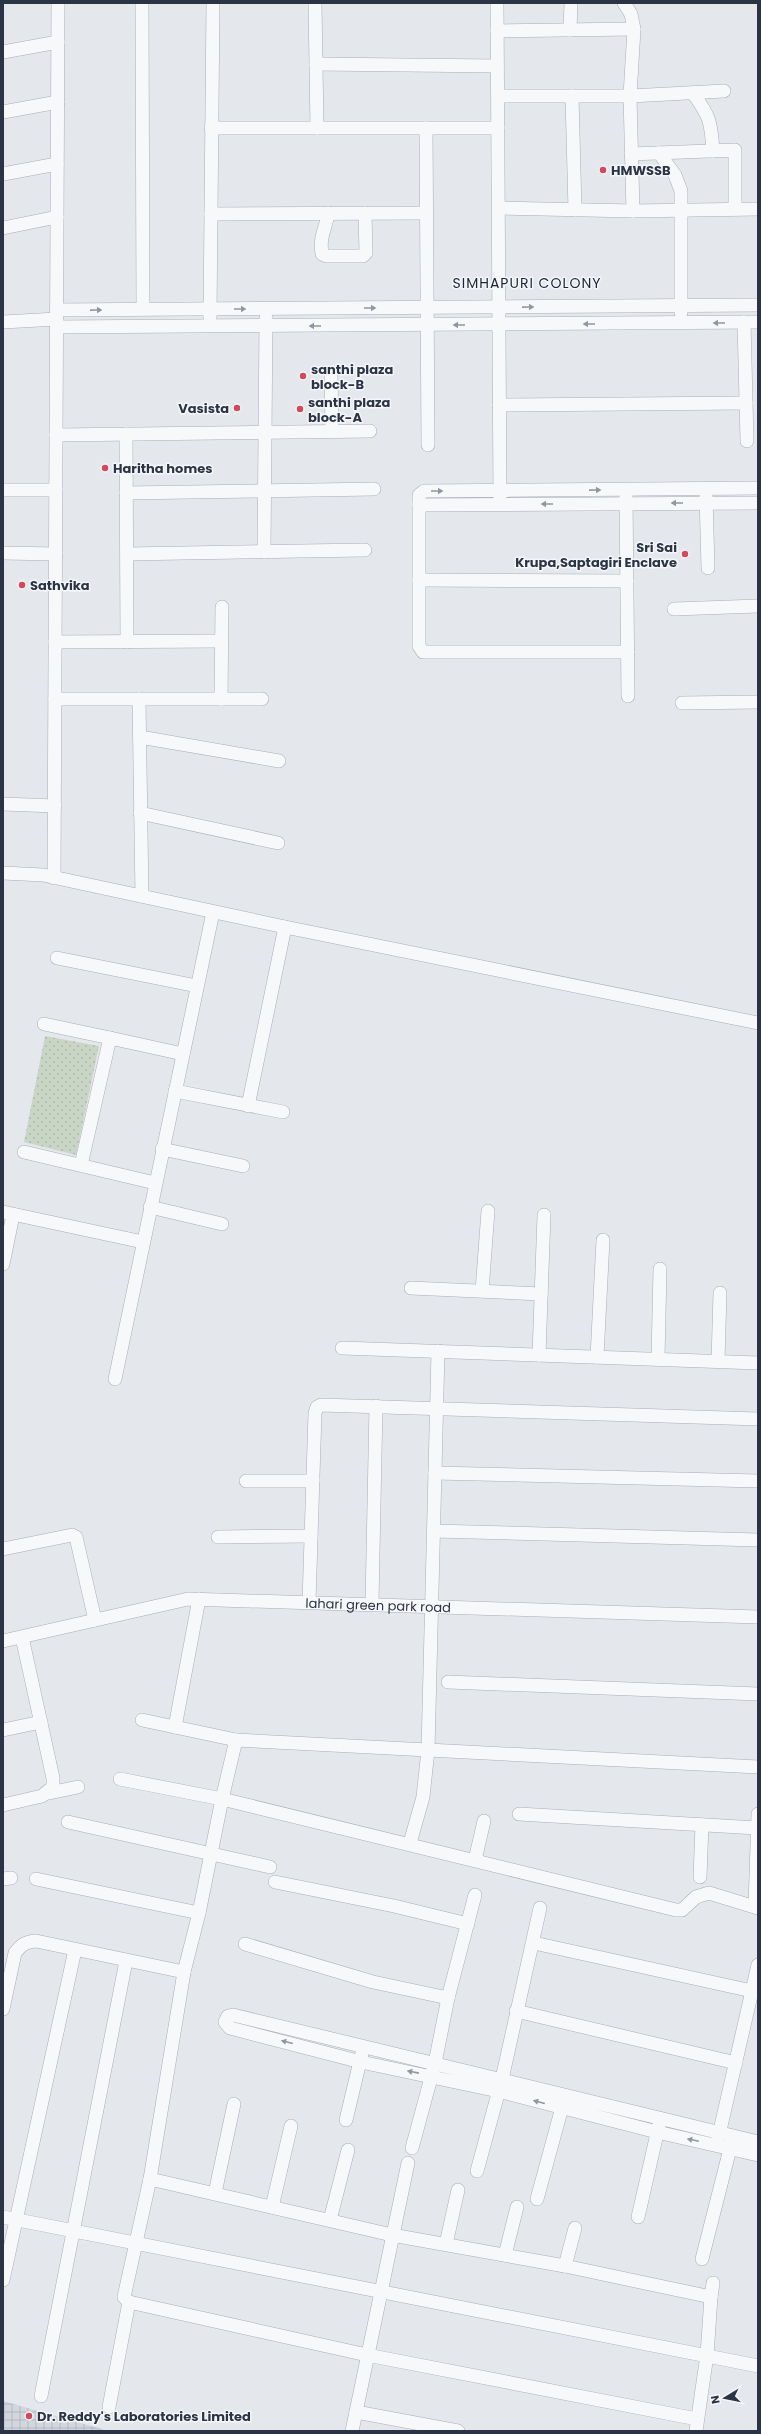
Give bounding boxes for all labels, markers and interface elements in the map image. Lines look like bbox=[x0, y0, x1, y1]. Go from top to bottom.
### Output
place label: HMWSSB bbox=[611, 161, 671, 180]
marker: HMWSSB bbox=[598, 165, 608, 175]
district label: SIMHAPURI COLONY bbox=[453, 273, 601, 293]
one-way arrow bbox=[522, 304, 535, 310]
one-way arrow bbox=[364, 305, 377, 311]
one-way arrow bbox=[234, 306, 247, 312]
one-way arrow bbox=[90, 307, 103, 313]
one-way arrow bbox=[713, 319, 725, 326]
one-way arrow bbox=[582, 321, 595, 327]
one-way arrow bbox=[452, 322, 465, 328]
one-way arrow bbox=[308, 323, 321, 329]
place label: santhi plaza block-B bbox=[311, 360, 393, 394]
marker: santhi plaza block-B bbox=[298, 371, 308, 381]
place label: santhi plaza block-A bbox=[308, 393, 390, 427]
place label: Vasista bbox=[178, 399, 229, 418]
marker: Vasista bbox=[232, 403, 242, 413]
marker: santhi plaza block-A bbox=[295, 404, 305, 414]
place label: Haritha homes bbox=[113, 459, 212, 478]
marker: Haritha homes bbox=[100, 463, 110, 473]
one-way arrow bbox=[589, 487, 602, 493]
one-way arrow bbox=[431, 488, 444, 494]
one-way arrow bbox=[671, 500, 683, 507]
one-way arrow bbox=[540, 501, 553, 507]
place label: Sri Sai Krupa,Saptagiri Enclave bbox=[515, 538, 677, 572]
marker: Sri Sai Krupa,Saptagiri Enclave bbox=[680, 549, 690, 559]
place label: Sathvika bbox=[30, 576, 90, 595]
marker: Sathvika bbox=[17, 580, 27, 590]
street label: lahari green park road bbox=[305, 1593, 451, 1617]
one-way arrow bbox=[280, 2039, 293, 2045]
one-way arrow bbox=[407, 2069, 419, 2075]
one-way arrow bbox=[533, 2099, 545, 2105]
one-way arrow bbox=[687, 2136, 699, 2142]
north arrow bbox=[705, 2378, 745, 2418]
text: N bbox=[707, 2394, 724, 2405]
place label: Dr. Reddy's Laboratories Limited bbox=[37, 2407, 251, 2426]
marker: Dr. Reddy's Laboratories Limited bbox=[24, 2411, 34, 2421]

